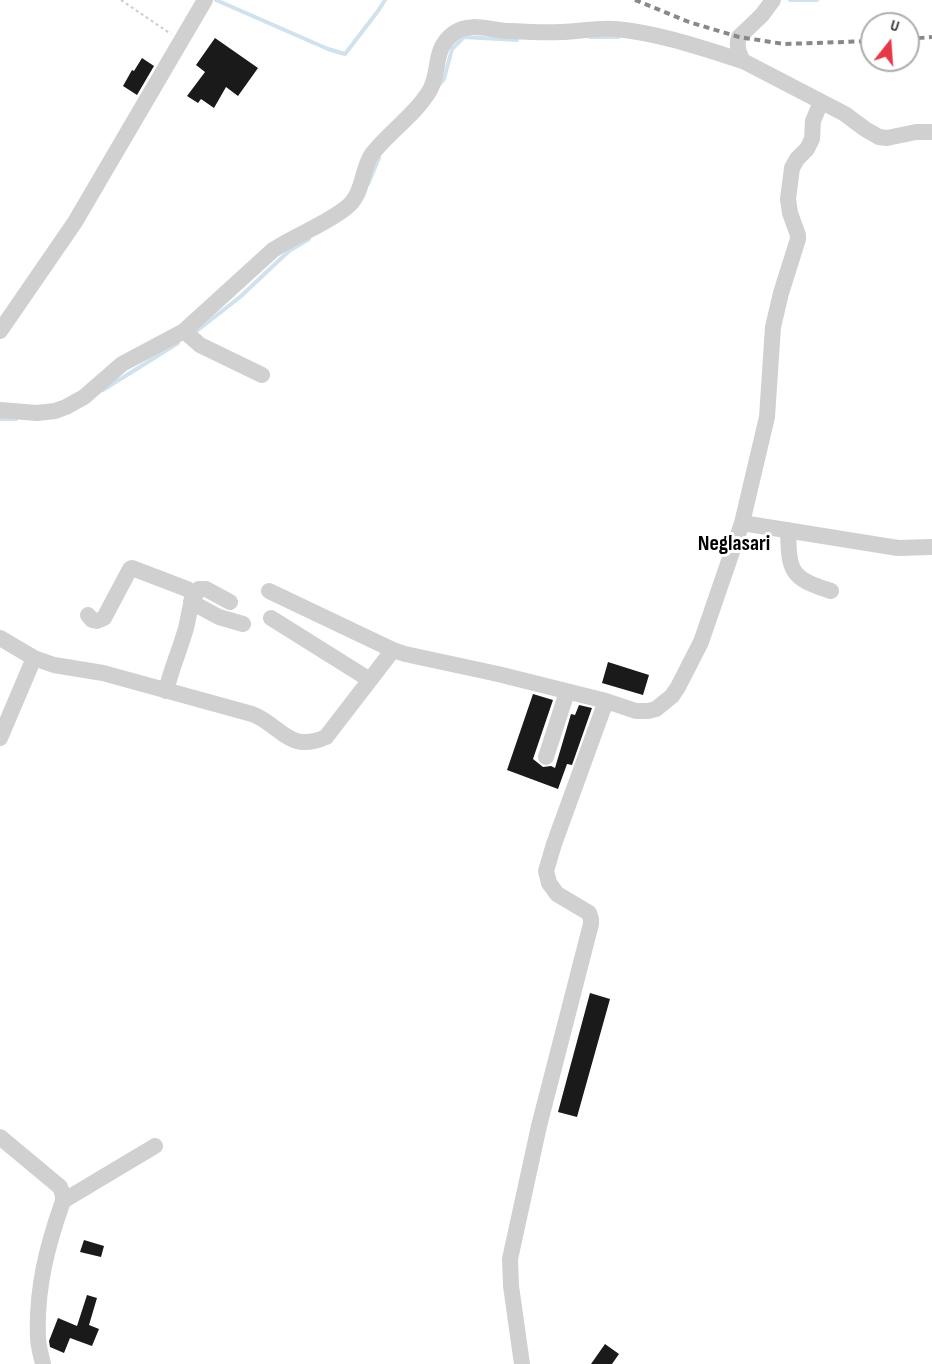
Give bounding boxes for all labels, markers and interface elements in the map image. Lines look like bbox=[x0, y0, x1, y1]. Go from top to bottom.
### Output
north arrow bbox=[860, 12, 920, 72]
text: U bbox=[888, 16, 902, 37]
district label: Neglasari bbox=[698, 531, 770, 557]

